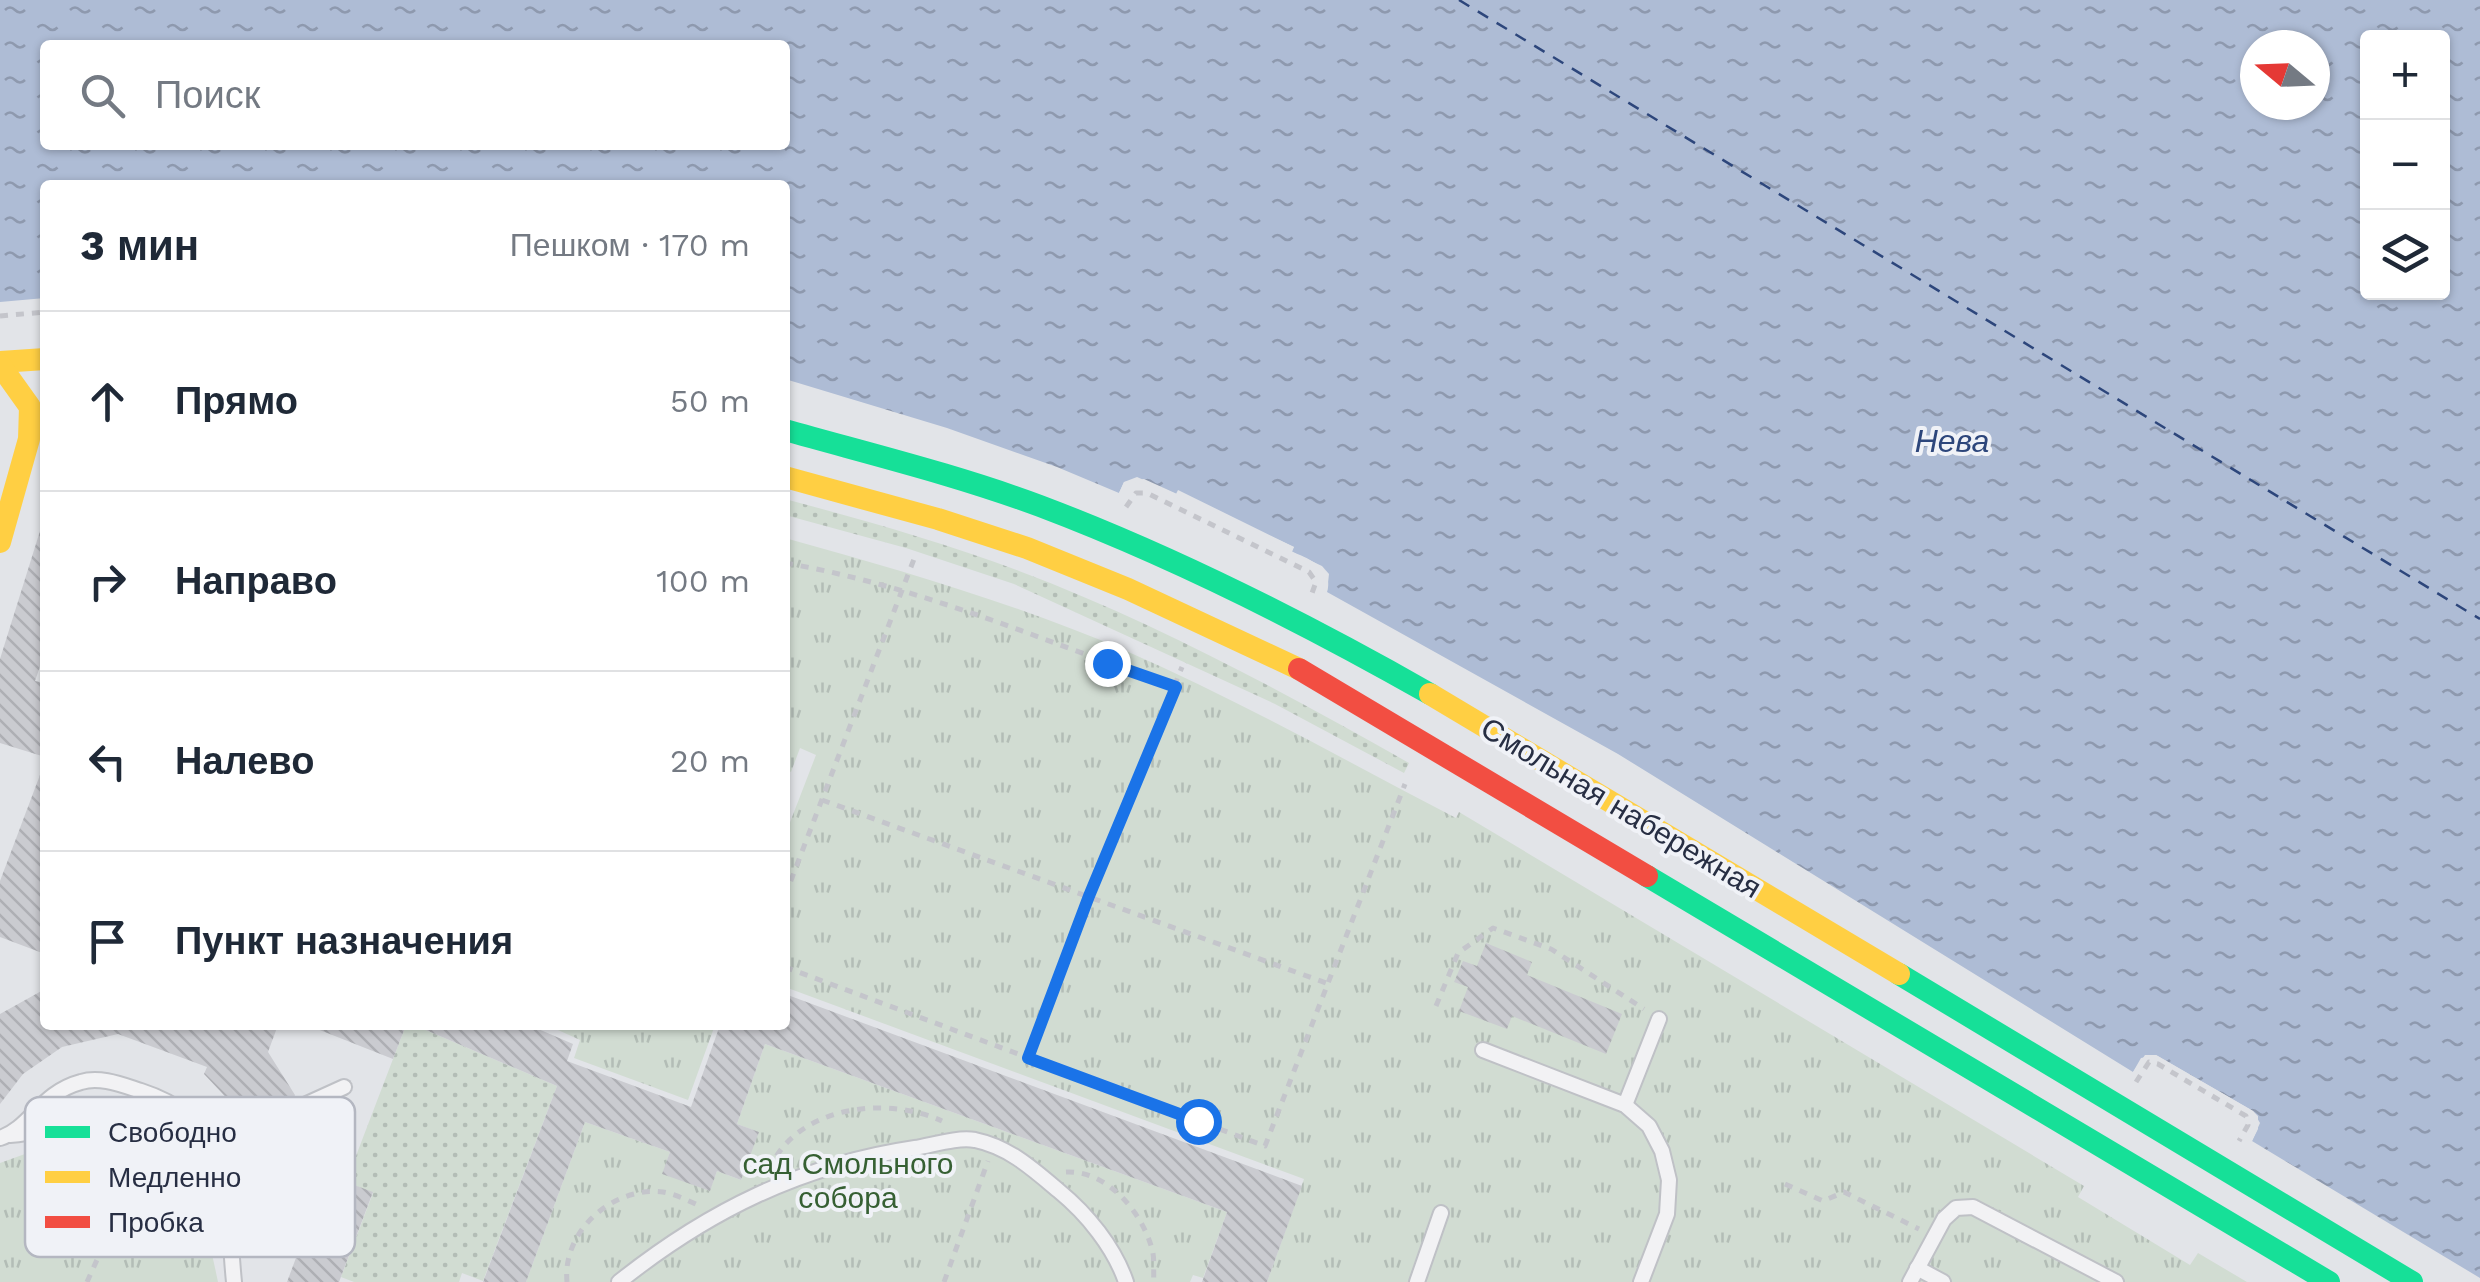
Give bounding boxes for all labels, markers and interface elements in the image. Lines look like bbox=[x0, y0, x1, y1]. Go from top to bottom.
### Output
north arrow bbox=[2240, 30, 2330, 120]
map controls bbox=[2360, 30, 2450, 300]
button: + bbox=[2360, 30, 2450, 120]
search box bbox=[40, 40, 790, 150]
icon: search bbox=[75, 68, 130, 123]
text: Поиск bbox=[155, 73, 260, 117]
button: − bbox=[2360, 120, 2450, 210]
button: layers bbox=[2360, 210, 2450, 300]
text: 3 мин bbox=[80, 221, 199, 270]
text: Пешком · 170 m bbox=[510, 226, 750, 264]
icon: ahead bbox=[80, 374, 135, 429]
text: Прямо bbox=[175, 379, 298, 423]
text: 50 m bbox=[670, 382, 750, 420]
water label: Нева bbox=[1915, 422, 1989, 460]
icon: right bbox=[80, 554, 135, 609]
text: Направо bbox=[175, 559, 337, 603]
text: 100 m bbox=[656, 562, 750, 600]
route end bbox=[1085, 641, 1131, 687]
street label: Смольная набережная bbox=[1475, 710, 1768, 905]
icon: left bbox=[80, 734, 135, 789]
text: Налево bbox=[175, 739, 314, 783]
text: 20 m bbox=[670, 742, 750, 780]
icon: arrive bbox=[80, 914, 135, 969]
text: Пункт назначения bbox=[175, 919, 513, 963]
legend bbox=[25, 1097, 355, 1257]
route start bbox=[1176, 1099, 1222, 1145]
text: Свободно bbox=[108, 1116, 237, 1149]
park label: сад Смольного собора bbox=[742, 1146, 954, 1215]
text: Медленно bbox=[108, 1161, 241, 1194]
text: Пробка bbox=[108, 1206, 204, 1239]

